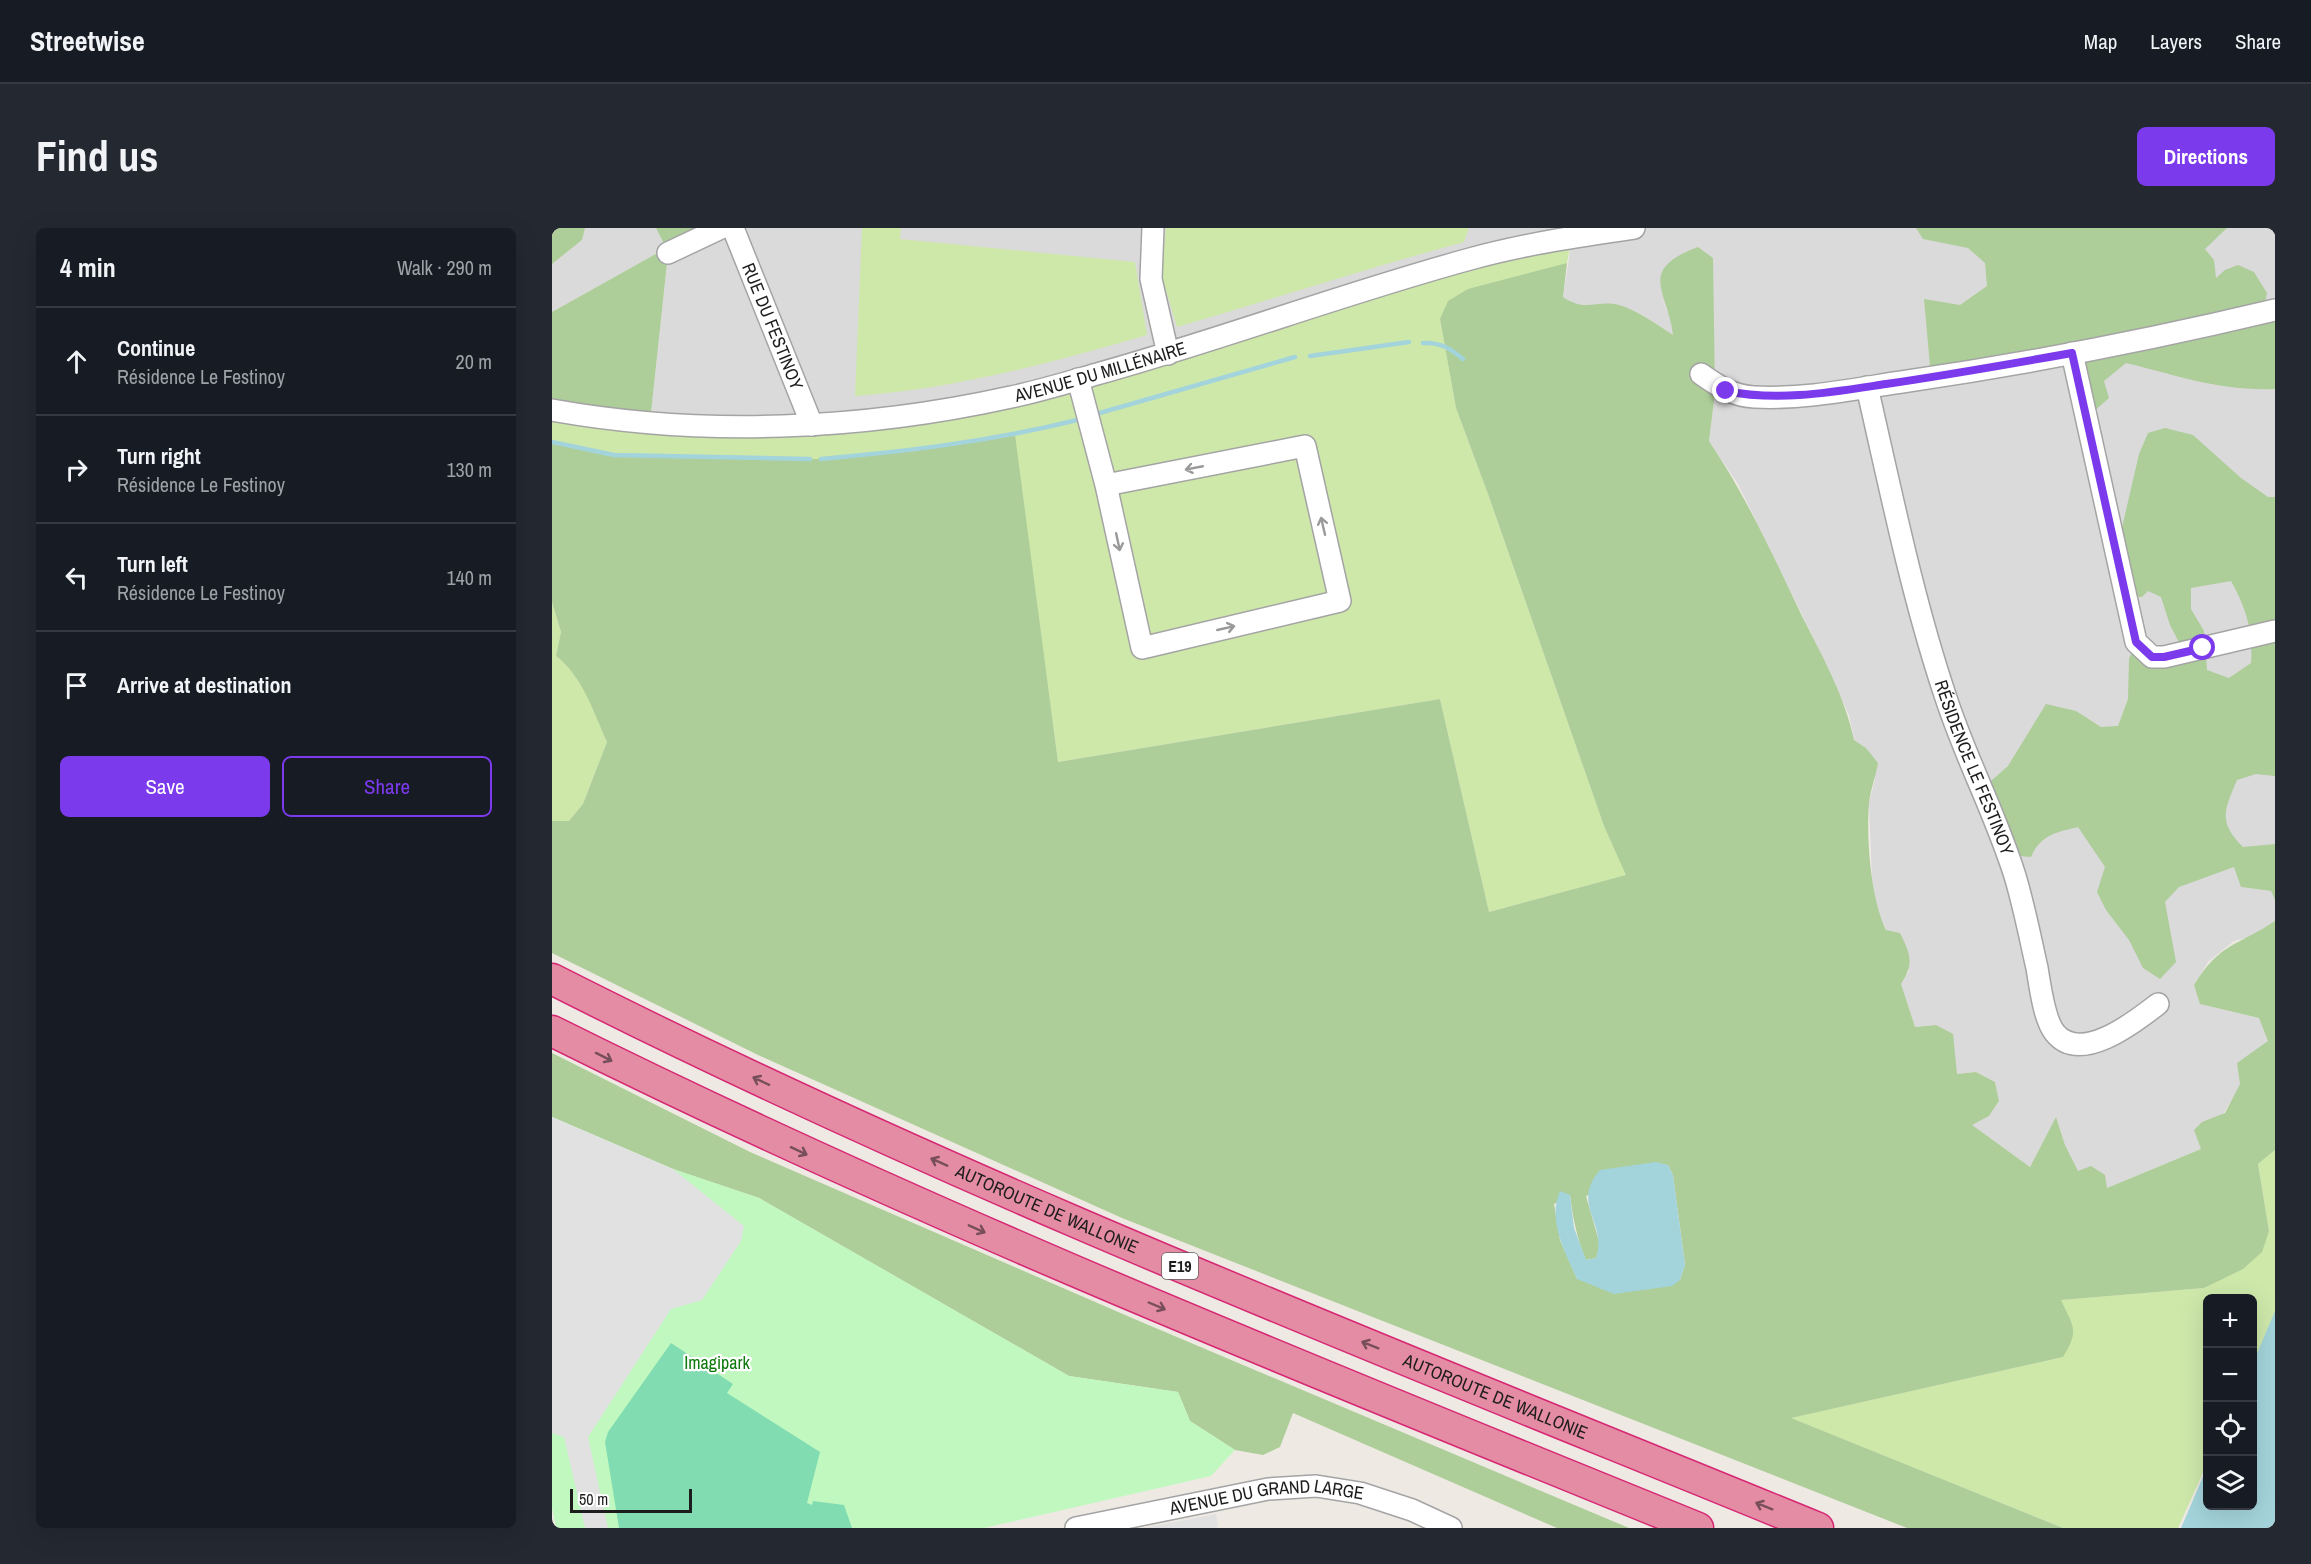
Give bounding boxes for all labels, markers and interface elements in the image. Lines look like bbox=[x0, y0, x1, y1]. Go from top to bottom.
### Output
text: Streetwise bbox=[30, 22, 145, 60]
text: Map bbox=[2084, 27, 2117, 56]
text: Layers bbox=[2150, 27, 2202, 56]
text: Share bbox=[2235, 27, 2281, 56]
button: Directions bbox=[2137, 127, 2275, 186]
text: Find us bbox=[36, 128, 158, 184]
text: 4 min bbox=[60, 250, 116, 285]
text: Walk · 290 m bbox=[397, 254, 492, 281]
street label: RUE DU FESTINOY bbox=[736, 259, 810, 393]
text: Continue bbox=[117, 333, 195, 363]
street label: AVENUE DU MILLÉNAIRE bbox=[1011, 335, 1189, 408]
icon: ahead bbox=[60, 345, 93, 378]
text: 20 m bbox=[456, 348, 492, 375]
text: Résidence Le Festinoy bbox=[117, 363, 285, 390]
route end bbox=[1712, 377, 1738, 403]
text: Turn right bbox=[117, 441, 201, 471]
icon: right bbox=[60, 453, 93, 486]
text: 130 m bbox=[446, 456, 492, 483]
one-way arrow bbox=[1184, 463, 1204, 474]
text: Résidence Le Festinoy bbox=[117, 471, 285, 498]
one-way arrow bbox=[1317, 516, 1328, 536]
one-way arrow bbox=[1113, 532, 1124, 551]
text: Turn left bbox=[117, 549, 188, 579]
icon: left bbox=[60, 561, 93, 594]
text: 140 m bbox=[446, 564, 492, 591]
text: Résidence Le Festinoy bbox=[117, 579, 285, 606]
one-way arrow bbox=[1216, 622, 1235, 633]
route start bbox=[2189, 634, 2215, 660]
icon: arrive bbox=[60, 669, 93, 702]
text: Arrive at destination bbox=[117, 670, 291, 700]
street label: RÉSIDENCE LE FESTINOY bbox=[1929, 677, 2020, 859]
button: Save bbox=[60, 756, 270, 817]
button: Share bbox=[282, 756, 492, 817]
one-way arrow bbox=[595, 1052, 613, 1063]
one-way arrow bbox=[753, 1075, 771, 1087]
one-way arrow bbox=[789, 1145, 807, 1157]
one-way arrow bbox=[931, 1155, 949, 1167]
street label: AUTOROUTE DE WALLONIE bbox=[951, 1158, 1142, 1259]
one-way arrow bbox=[968, 1224, 986, 1235]
road number: E19 bbox=[1162, 1253, 1198, 1279]
map controls bbox=[2203, 1294, 2257, 1510]
button: + bbox=[2203, 1294, 2257, 1348]
one-way arrow bbox=[1147, 1301, 1165, 1312]
one-way arrow bbox=[1361, 1339, 1379, 1350]
street label: AUTOROUTE DE WALLONIE bbox=[1399, 1347, 1592, 1445]
button: − bbox=[2203, 1348, 2257, 1402]
park label: Imagipark bbox=[684, 1350, 750, 1375]
button: locate bbox=[2203, 1402, 2257, 1456]
button: layers bbox=[2203, 1456, 2257, 1510]
street label: AVENUE DU GRAND LARGE bbox=[1166, 1473, 1366, 1521]
scale bar bbox=[570, 1486, 692, 1514]
text: 50 m bbox=[579, 1488, 608, 1510]
one-way arrow bbox=[1755, 1500, 1774, 1511]

